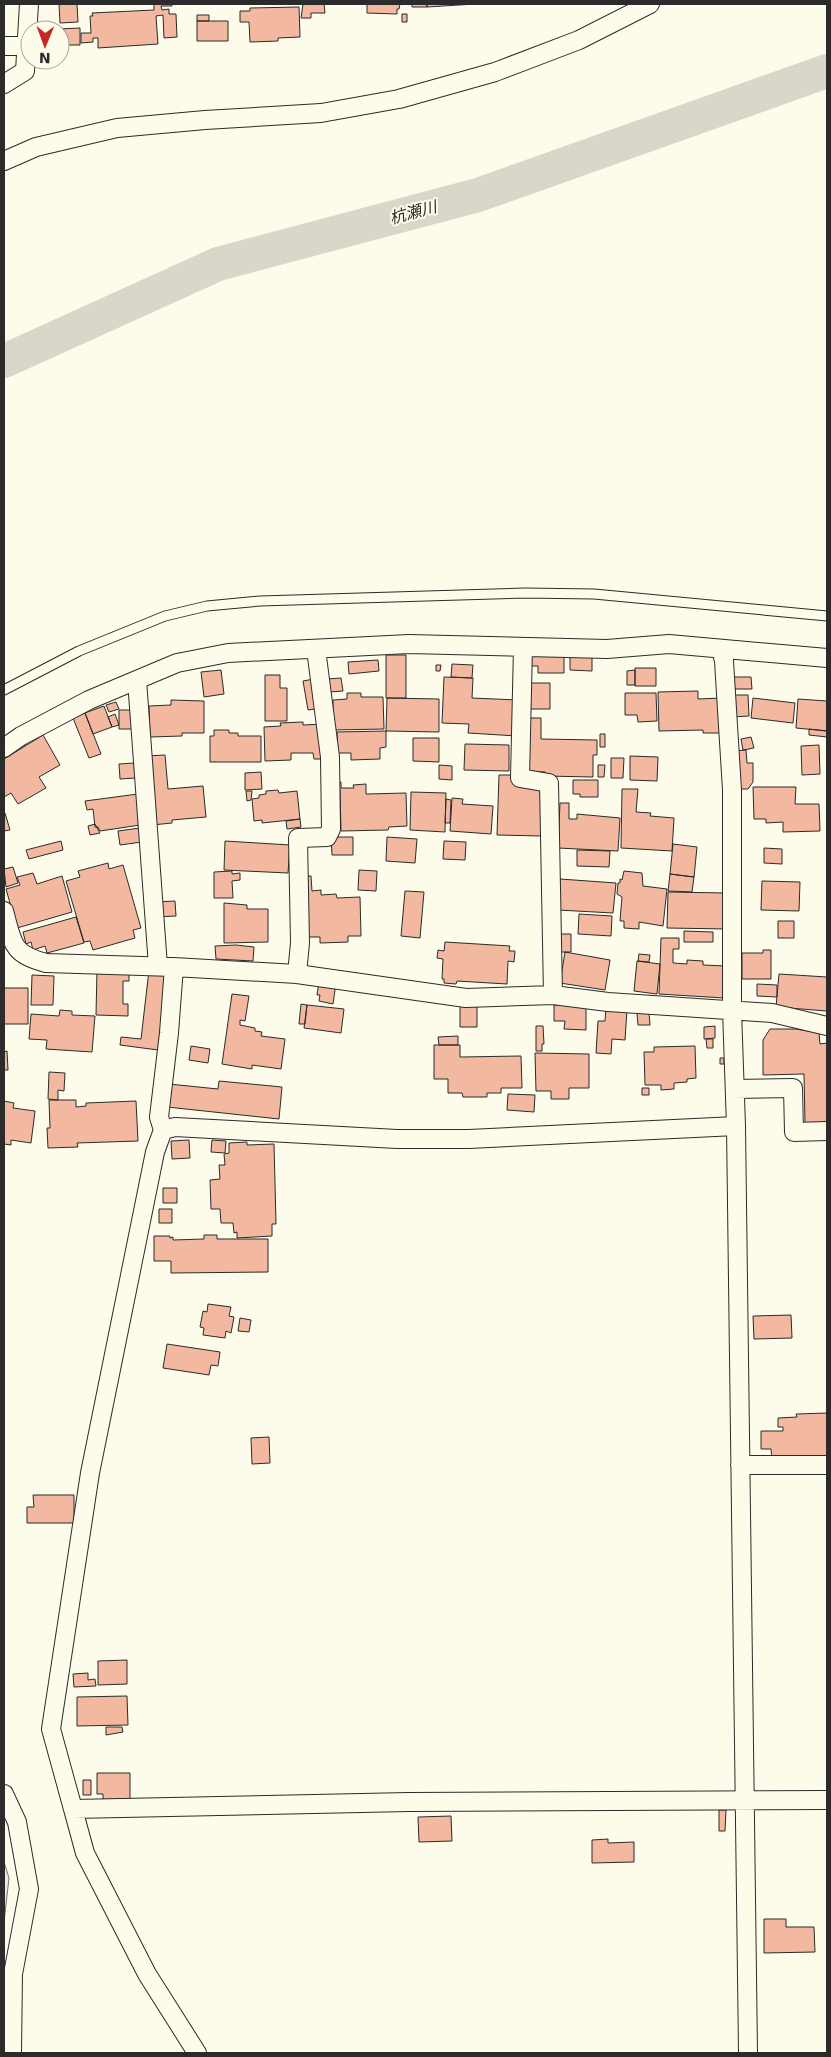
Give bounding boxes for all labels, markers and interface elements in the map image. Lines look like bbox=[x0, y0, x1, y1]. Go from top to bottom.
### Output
north arrow bbox=[20, 20, 70, 70]
text: N bbox=[39, 50, 51, 66]
water label: 杭瀬川 bbox=[387, 197, 441, 228]

